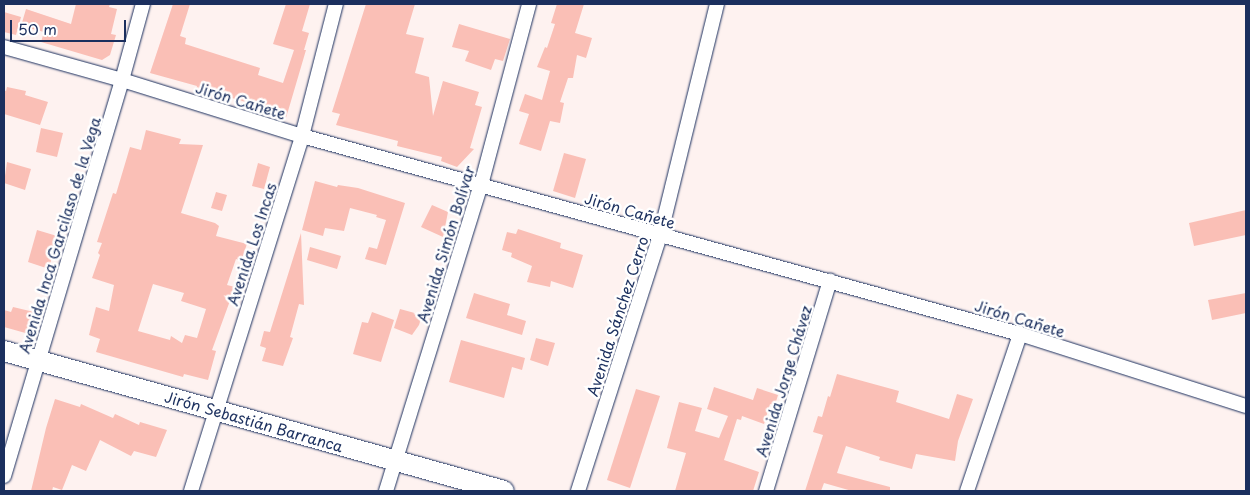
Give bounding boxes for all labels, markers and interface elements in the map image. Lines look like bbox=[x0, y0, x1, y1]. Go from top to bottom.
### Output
scale bar bbox=[12, 10, 129, 42]
text: 50 m bbox=[18, 17, 57, 40]
street label: Jirón Cañete bbox=[194, 78, 288, 122]
street label: Avenida Inca Garcilaso de la Vega bbox=[14, 114, 104, 356]
street label: Avenida Simón Bolívar bbox=[413, 164, 477, 324]
street label: Avenida Los Incas bbox=[223, 180, 279, 308]
street label: Jirón Cañete bbox=[582, 188, 678, 232]
street label: Avenida Sánchez Cerro bbox=[583, 234, 651, 398]
street label: Jirón Cañete bbox=[973, 296, 1067, 340]
street label: Avenida Jorge Chávez bbox=[751, 303, 815, 459]
street label: Jirón Sebastián Barranca bbox=[163, 387, 345, 455]

